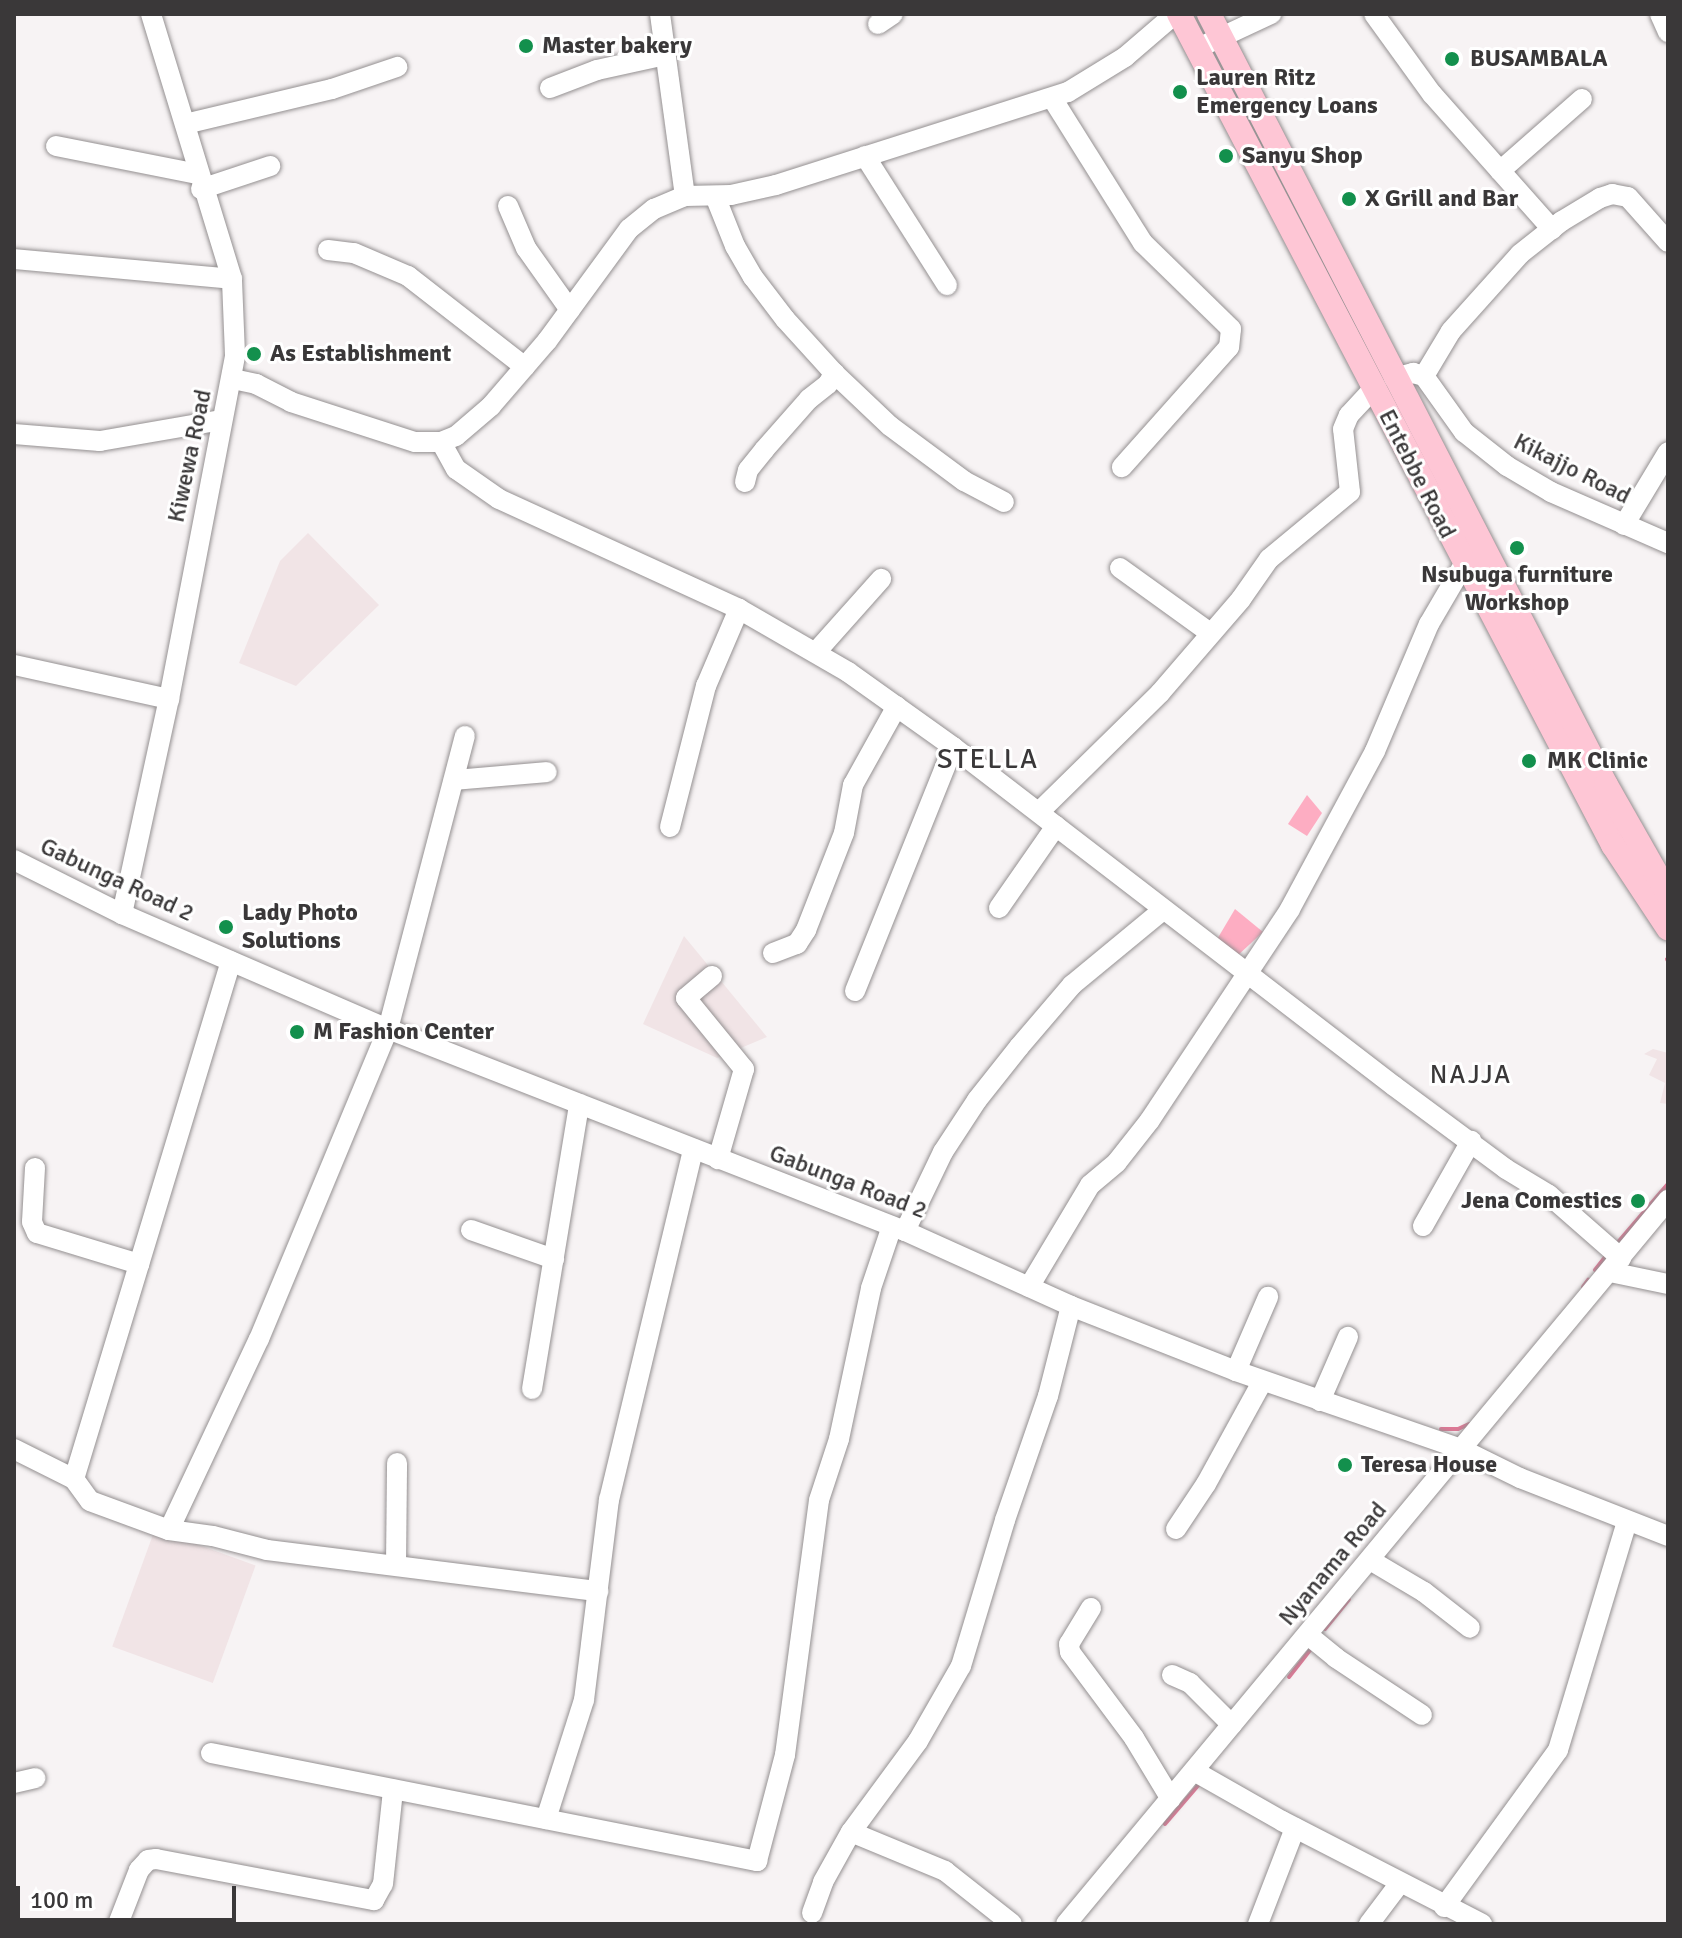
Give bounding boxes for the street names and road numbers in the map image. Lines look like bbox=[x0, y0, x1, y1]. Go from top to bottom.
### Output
street label: Kiwewa Road bbox=[162, 387, 218, 525]
street label: Entebbe Road bbox=[1372, 405, 1462, 543]
street label: Kikajjo Road bbox=[1509, 427, 1635, 511]
street label: Gabunga Road 2 bbox=[36, 832, 198, 928]
street label: Gabunga Road 2 bbox=[765, 1139, 931, 1225]
street label: Nyanama Road bbox=[1273, 1496, 1393, 1632]

